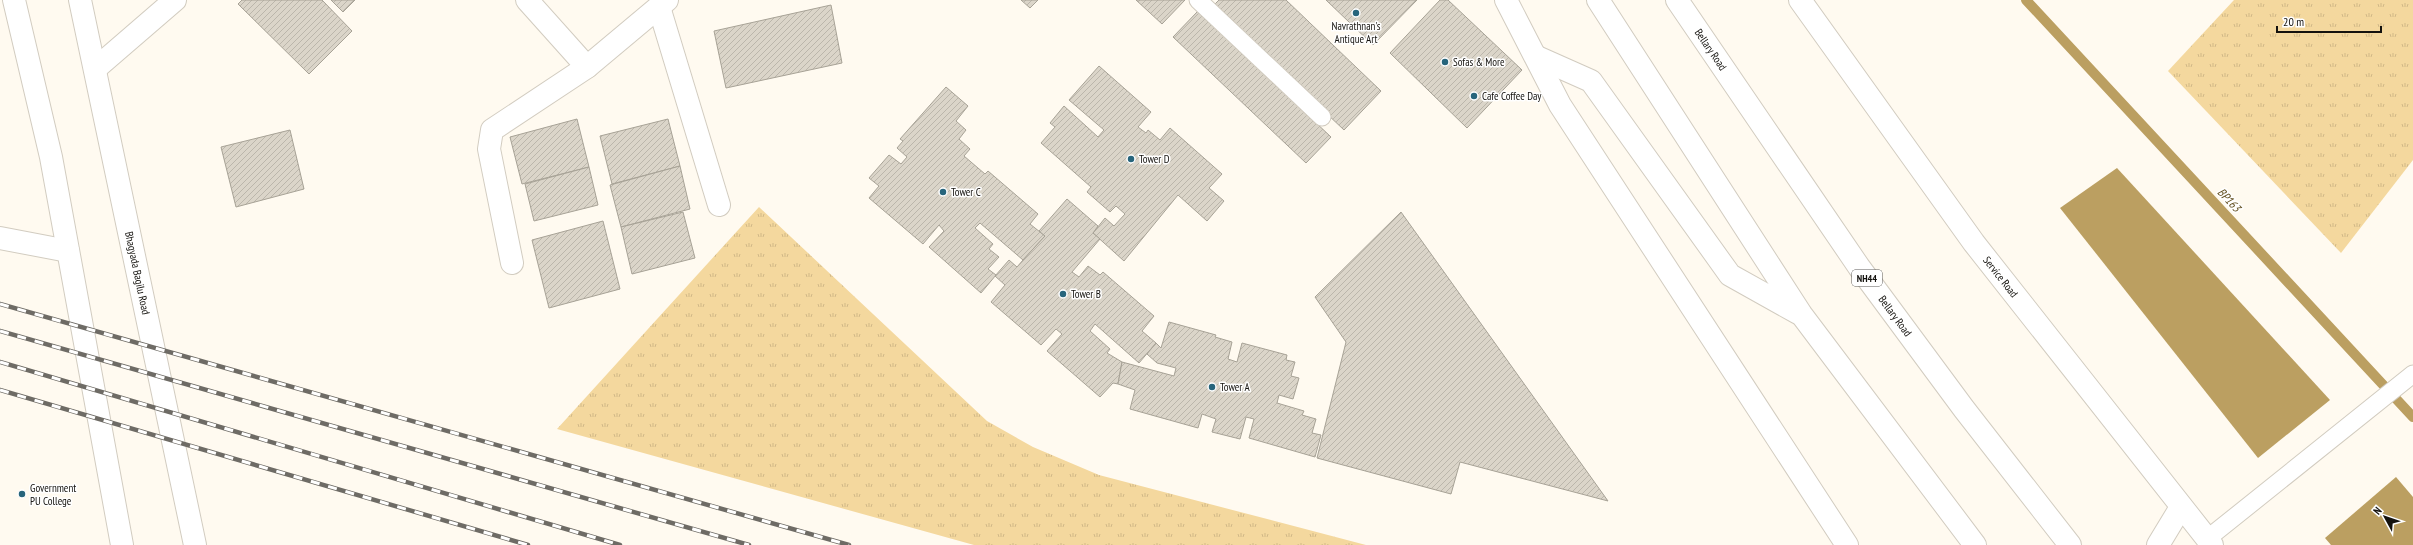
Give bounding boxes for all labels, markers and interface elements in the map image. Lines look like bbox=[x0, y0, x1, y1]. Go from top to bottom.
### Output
marker: Navrathnan's Antique Art bbox=[1351, 8, 1361, 18]
scale bar bbox=[2277, 8, 2381, 34]
text: 20 m bbox=[2283, 14, 2304, 29]
place label: Navrathnan's Antique Art bbox=[1331, 19, 1381, 46]
street label: Bellary Road bbox=[1692, 26, 1730, 73]
place label: Sofas & More bbox=[1453, 55, 1505, 69]
marker: Sofas & More bbox=[1440, 57, 1450, 67]
place label: Cafe Coffee Day bbox=[1482, 89, 1542, 103]
marker: Cafe Coffee Day bbox=[1469, 91, 1479, 101]
place label: Tower D bbox=[1139, 152, 1170, 166]
marker: Tower D bbox=[1126, 154, 1136, 164]
place label: Tower C bbox=[951, 185, 981, 199]
water label: BP163 bbox=[2215, 185, 2245, 216]
marker: Tower C bbox=[938, 187, 948, 197]
street label: Bhagyada Bagilu Road bbox=[122, 230, 153, 316]
street label: Service Road bbox=[1980, 254, 2021, 300]
road number: NH44 bbox=[1852, 270, 1882, 286]
place label: Tower B bbox=[1071, 287, 1101, 301]
marker: Tower B bbox=[1058, 289, 1068, 299]
street label: Bellary Road bbox=[1876, 293, 1915, 339]
place label: Tower A bbox=[1220, 380, 1250, 394]
marker: Tower A bbox=[1207, 382, 1217, 392]
place label: Government PU College bbox=[30, 481, 76, 508]
marker: Government PU College bbox=[17, 489, 27, 499]
north arrow bbox=[2365, 497, 2405, 537]
text: N bbox=[2370, 504, 2385, 517]

